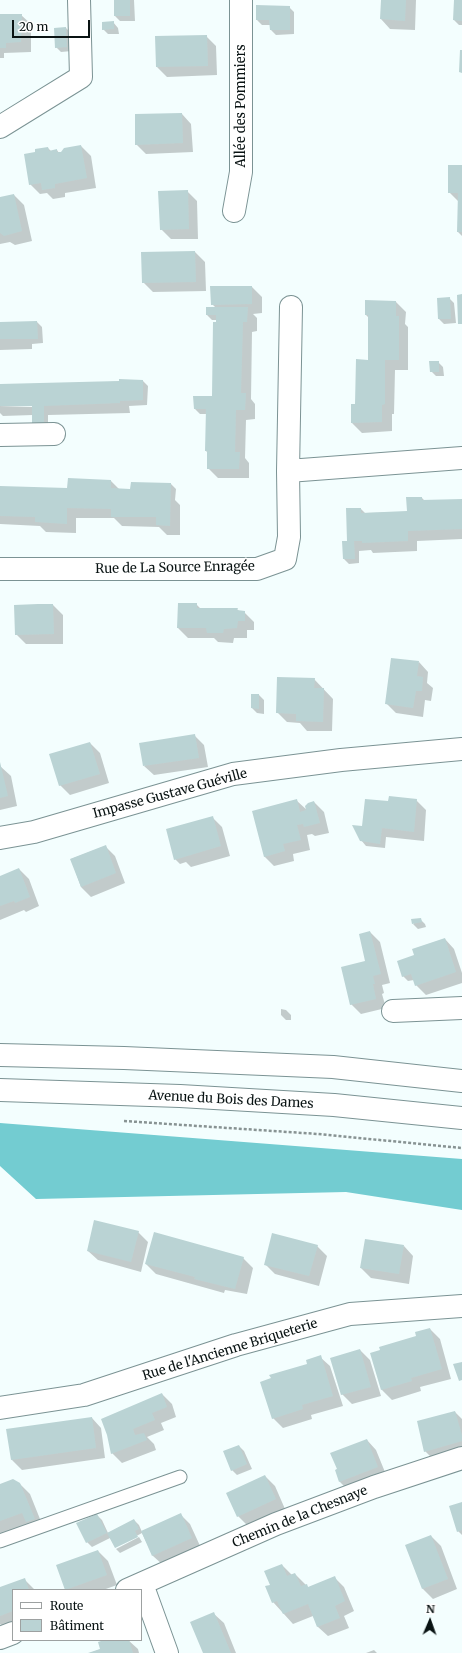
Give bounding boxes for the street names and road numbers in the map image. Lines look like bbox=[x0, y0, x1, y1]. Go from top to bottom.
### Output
street label: Allée des Pommiers bbox=[233, 44, 249, 168]
street label: Rue de La Source Enragée bbox=[95, 559, 255, 577]
street label: Impasse Gustave Guéville bbox=[91, 766, 249, 822]
street label: Avenue du Bois des Dames bbox=[148, 1088, 314, 1112]
street label: Rue de l'Ancienne Briqueterie bbox=[141, 1316, 319, 1384]
street label: Chemin de la Chesnaye bbox=[230, 1483, 370, 1551]

